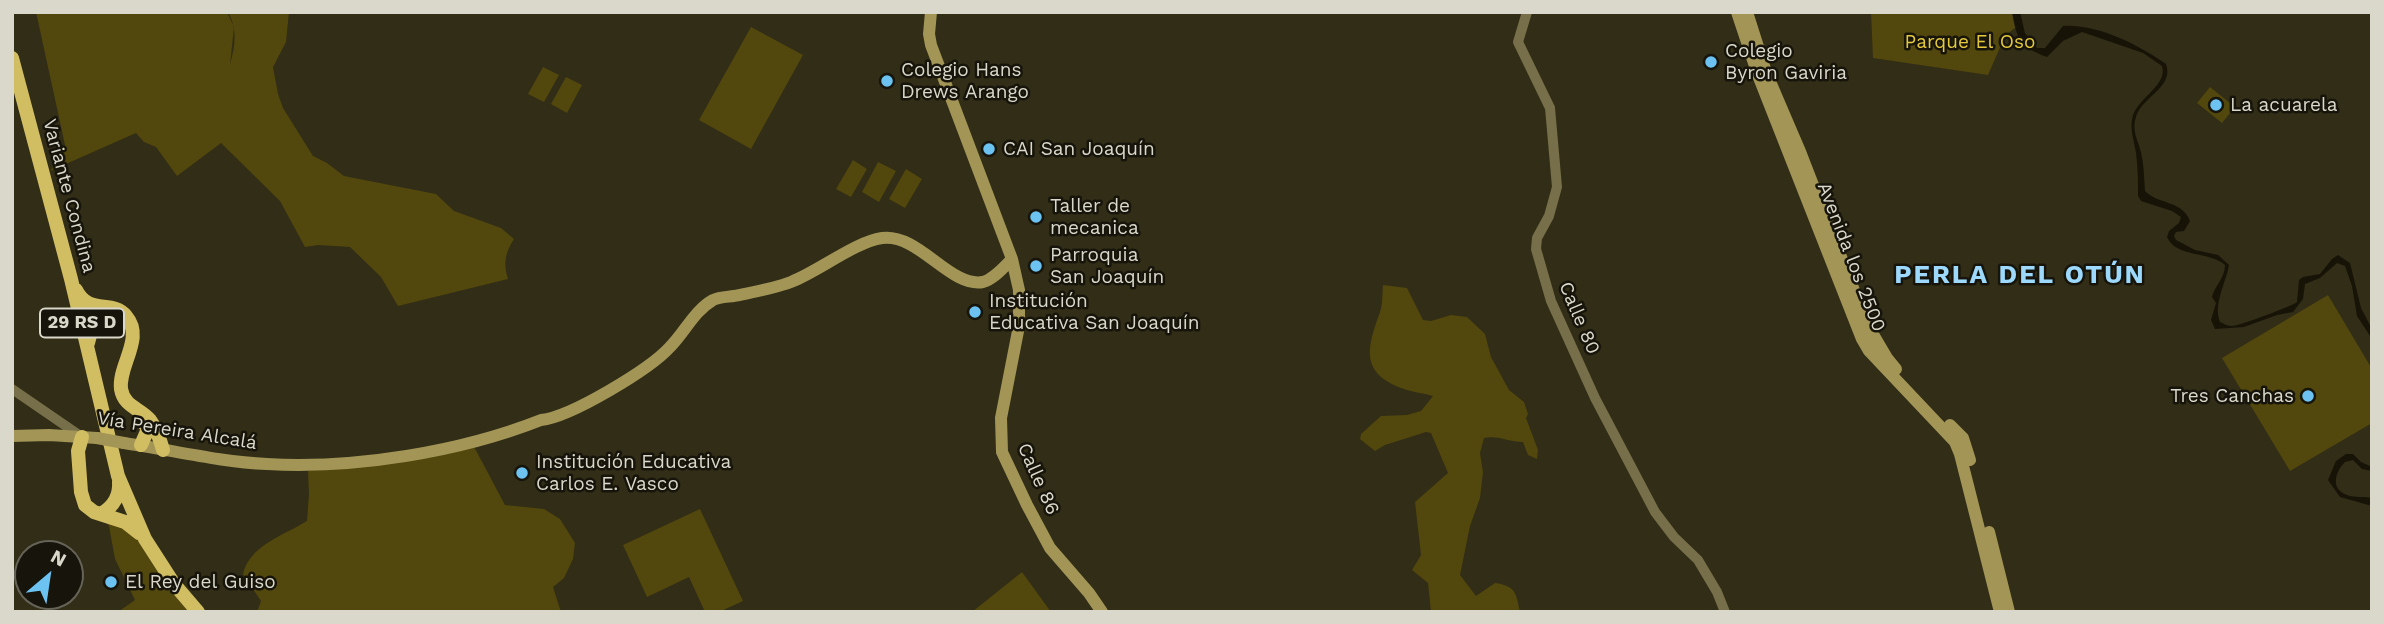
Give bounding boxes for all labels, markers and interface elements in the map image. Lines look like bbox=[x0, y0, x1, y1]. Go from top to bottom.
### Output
park label: Parque El Oso bbox=[1905, 31, 2035, 53]
place label: Colegio Byron Gaviria bbox=[1725, 40, 1847, 84]
marker: Colegio Byron Gaviria bbox=[1703, 54, 1719, 70]
place label: Colegio Hans Drews Arango bbox=[901, 59, 1029, 103]
marker: Colegio Hans Drews Arango bbox=[879, 73, 895, 89]
place label: La acuarela bbox=[2230, 94, 2337, 116]
marker: La acuarela bbox=[2208, 97, 2224, 113]
street label: Variante Condina bbox=[38, 117, 100, 275]
place label: CAI San Joaquín bbox=[1003, 138, 1155, 160]
marker: CAI San Joaquín bbox=[981, 141, 997, 157]
street label: Avenida los 2500 bbox=[1812, 179, 1890, 335]
place label: Taller de mecanica bbox=[1050, 195, 1139, 239]
marker: Taller de mecanica bbox=[1028, 209, 1044, 225]
place label: Parroquia San Joaquín bbox=[1050, 244, 1164, 288]
marker: Parroquia San Joaquín bbox=[1028, 258, 1044, 274]
district label: PERLA DEL OTÚN bbox=[1896, 259, 2144, 291]
street label: Calle 80 bbox=[1554, 278, 1604, 358]
place label: Institución Educativa San Joaquín bbox=[989, 290, 1199, 334]
marker: Institución Educativa San Joaquín bbox=[967, 304, 983, 320]
road number: 29 RS D bbox=[40, 309, 124, 338]
place label: Tres Canchas bbox=[2170, 385, 2294, 407]
marker: Tres Canchas bbox=[2300, 388, 2316, 404]
street label: Vía Pereira Alcalá bbox=[95, 407, 259, 455]
street label: Calle 86 bbox=[1012, 440, 1064, 518]
place label: Institución Educativa Carlos E. Vasco bbox=[536, 451, 731, 495]
marker: Institución Educativa Carlos E. Vasco bbox=[514, 465, 530, 481]
north arrow bbox=[14, 540, 84, 610]
text: N bbox=[47, 544, 70, 571]
place label: El Rey del Guiso bbox=[125, 571, 276, 593]
marker: El Rey del Guiso bbox=[103, 574, 119, 590]

